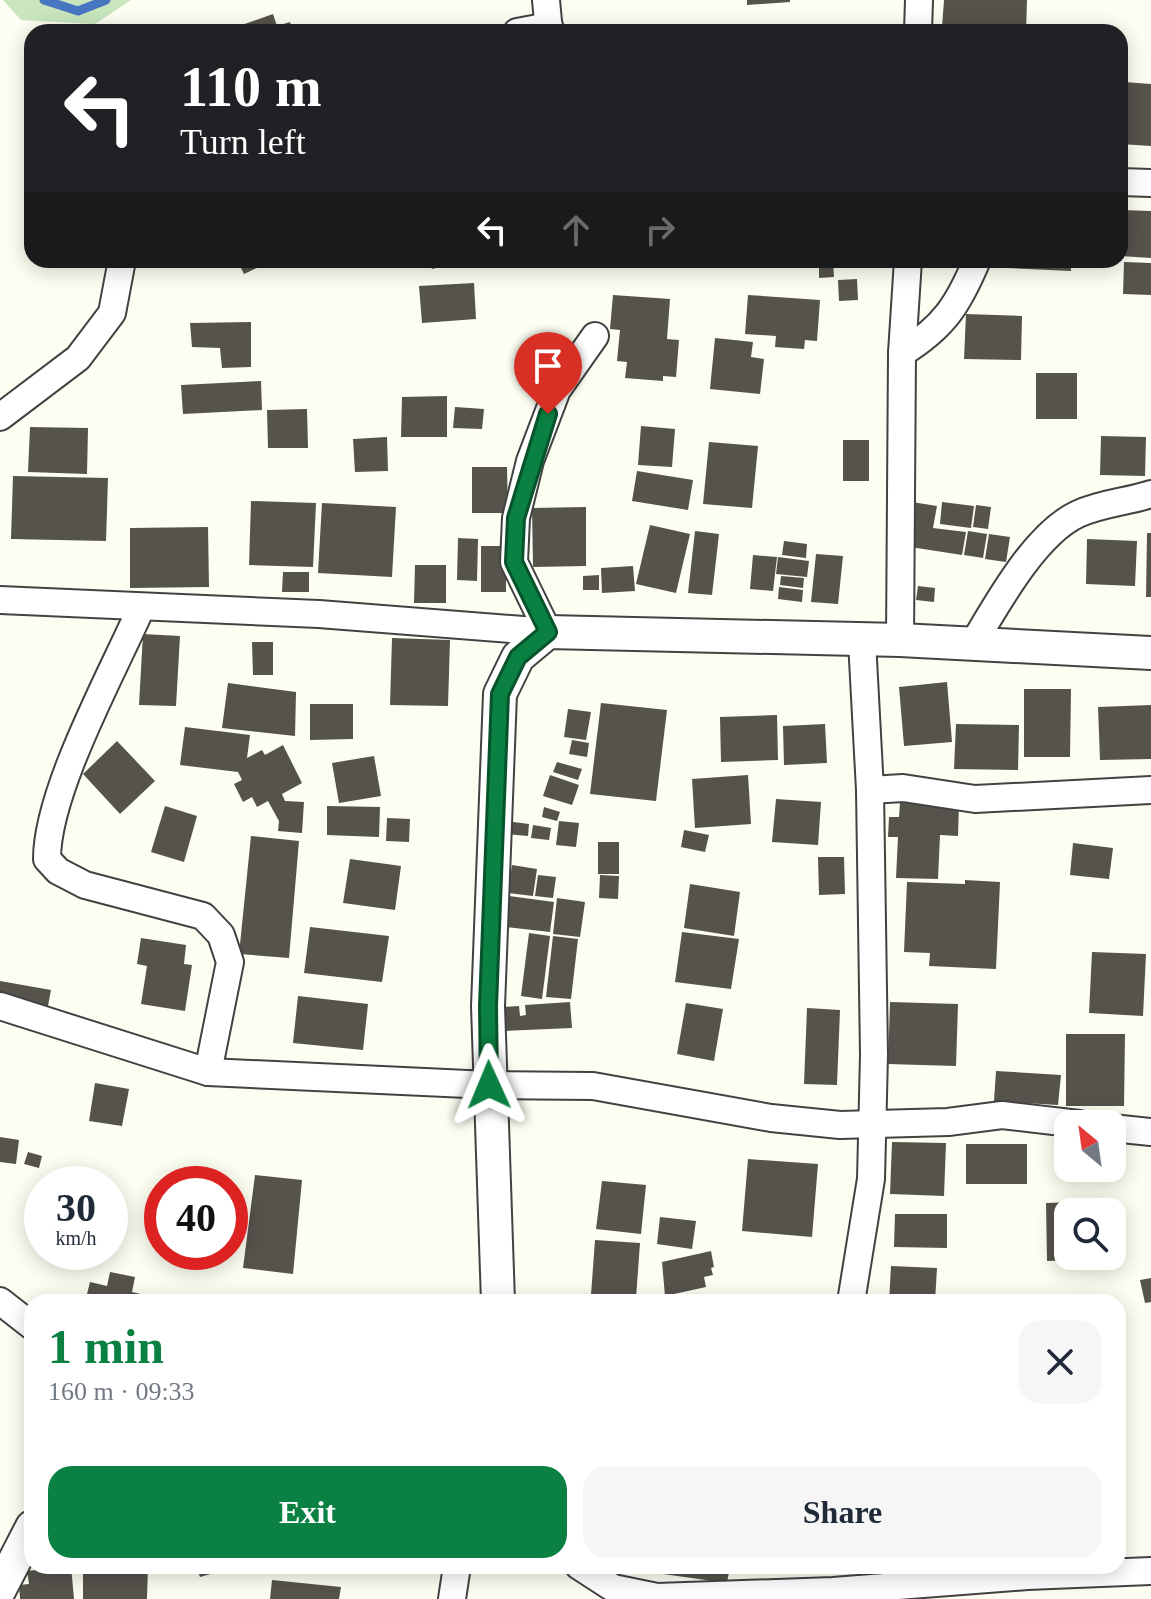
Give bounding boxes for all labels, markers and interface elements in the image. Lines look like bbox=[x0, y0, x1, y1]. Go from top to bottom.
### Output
icon: left bbox=[48, 56, 152, 160]
text: 110 m bbox=[180, 56, 322, 118]
text: Turn left bbox=[180, 122, 306, 162]
icon: left bbox=[470, 208, 514, 252]
icon: ahead bbox=[554, 208, 598, 252]
icon: right bbox=[638, 208, 682, 252]
pin bbox=[514, 332, 582, 414]
icon: arrive bbox=[526, 344, 570, 388]
position arrow bbox=[447, 1043, 531, 1127]
north arrow bbox=[1054, 1110, 1126, 1182]
map controls bbox=[1054, 1110, 1126, 1270]
speed limit sign: 40 bbox=[144, 1166, 248, 1270]
text: 30 bbox=[56, 1185, 96, 1230]
button: search bbox=[1054, 1198, 1126, 1270]
text: km/h bbox=[55, 1227, 97, 1249]
text: 1 min bbox=[48, 1320, 164, 1373]
button: close bbox=[1018, 1320, 1102, 1404]
text: 160 m · 09:33 bbox=[48, 1377, 195, 1406]
button: Exit bbox=[48, 1466, 567, 1558]
button: Share bbox=[583, 1466, 1102, 1558]

